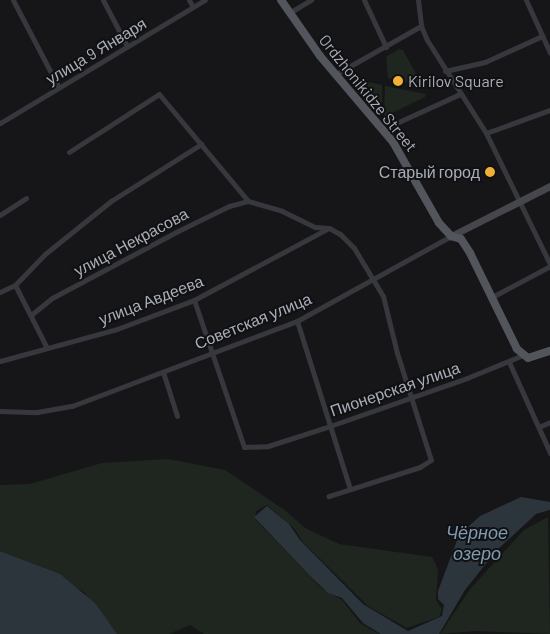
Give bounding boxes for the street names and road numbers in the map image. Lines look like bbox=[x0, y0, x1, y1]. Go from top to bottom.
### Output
street label: улица 9 Января bbox=[42, 13, 150, 89]
street label: Ordzhonikidze Street bbox=[315, 31, 421, 155]
street label: улица Некрасова bbox=[71, 204, 191, 280]
street label: улица Авдеева bbox=[96, 271, 206, 329]
street label: Советская улица bbox=[192, 289, 314, 353]
street label: Пионерская улица bbox=[328, 358, 462, 420]

